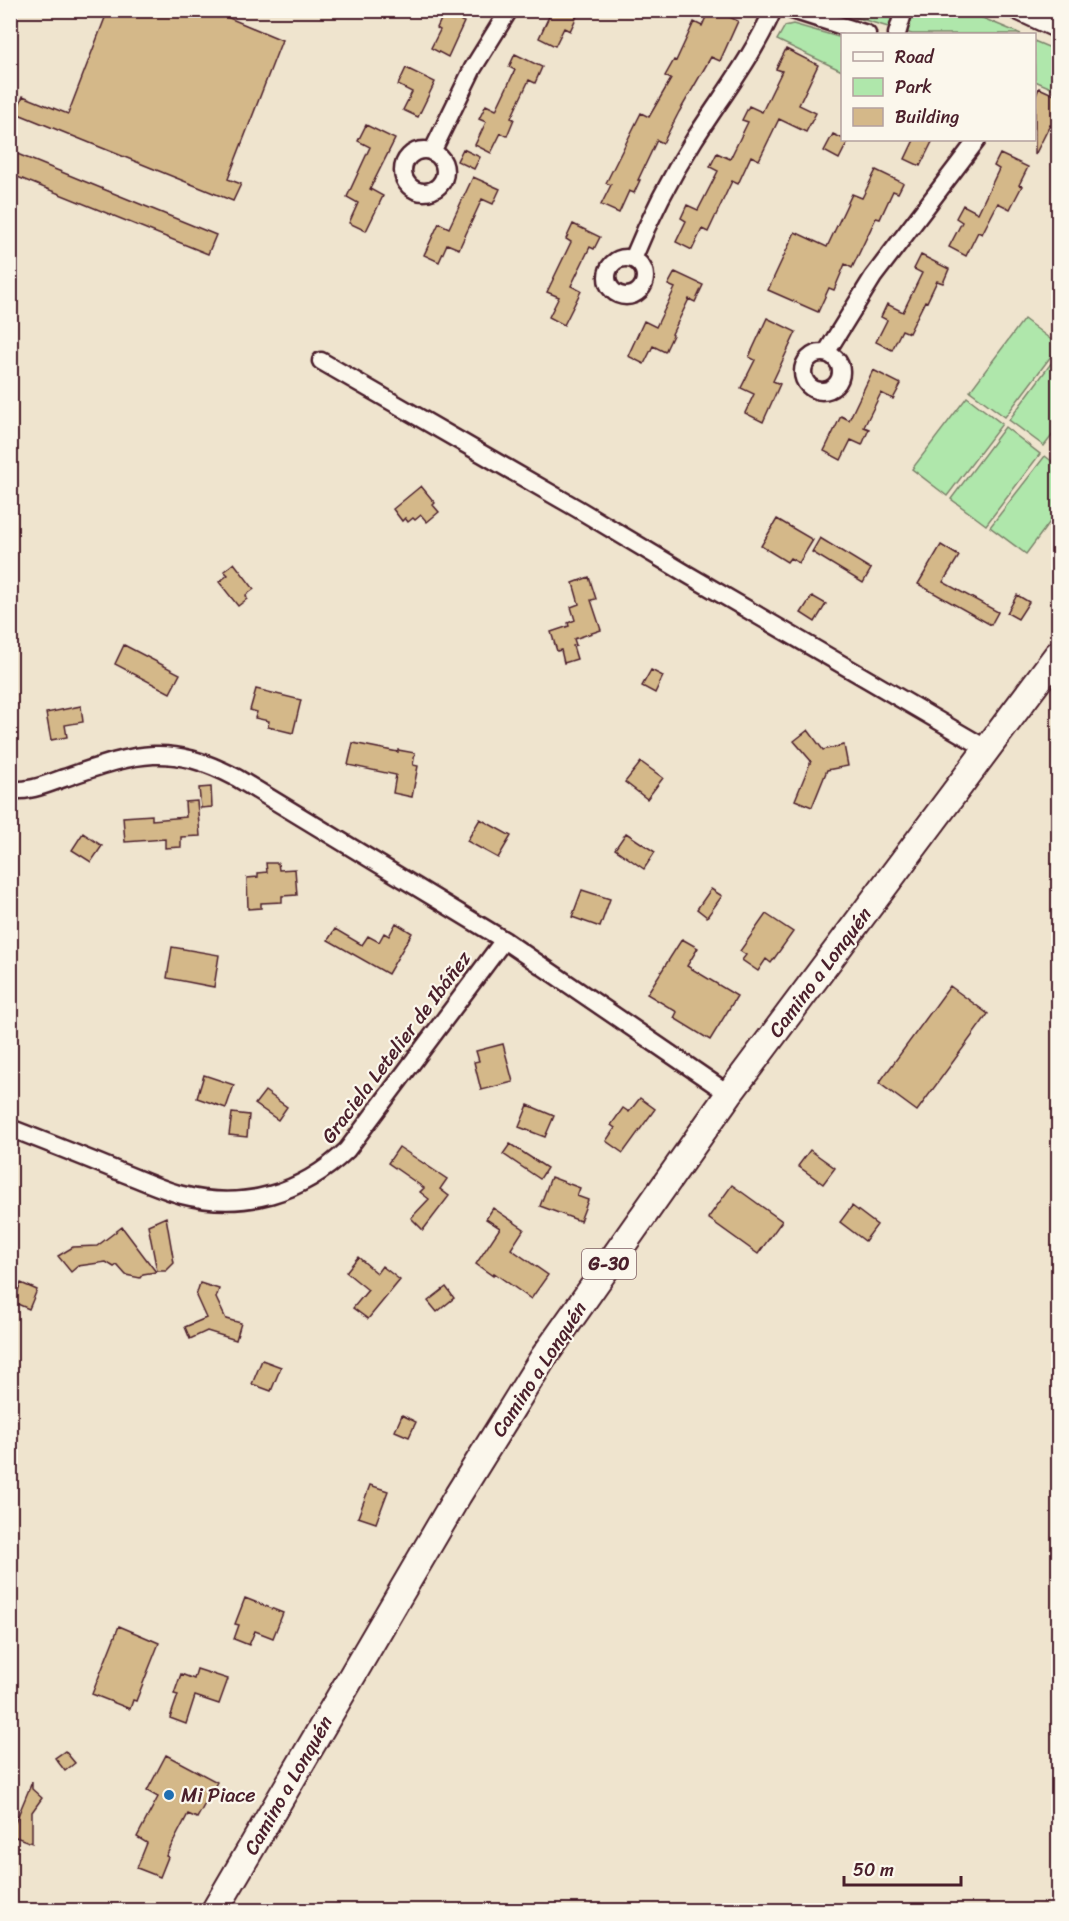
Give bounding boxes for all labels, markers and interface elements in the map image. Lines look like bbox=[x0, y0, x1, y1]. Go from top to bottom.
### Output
legend bbox=[841, 33, 1036, 141]
text: Road bbox=[895, 41, 935, 73]
text: Park bbox=[895, 71, 932, 103]
text: Building bbox=[895, 101, 959, 133]
street label: Camino a Lonquén bbox=[759, 899, 881, 1045]
street label: Graciela Letelier de Ibáñez bbox=[312, 943, 481, 1151]
road number: G-30 bbox=[582, 1249, 636, 1279]
street label: Camino a Lonquén bbox=[482, 1294, 597, 1444]
street label: Camino a Lonquén bbox=[234, 1709, 343, 1862]
place label: Mi Piace bbox=[181, 1778, 256, 1813]
marker: Mi Piace bbox=[162, 1788, 176, 1802]
scale bar bbox=[844, 1849, 961, 1887]
text: 50 m bbox=[853, 1854, 894, 1886]

